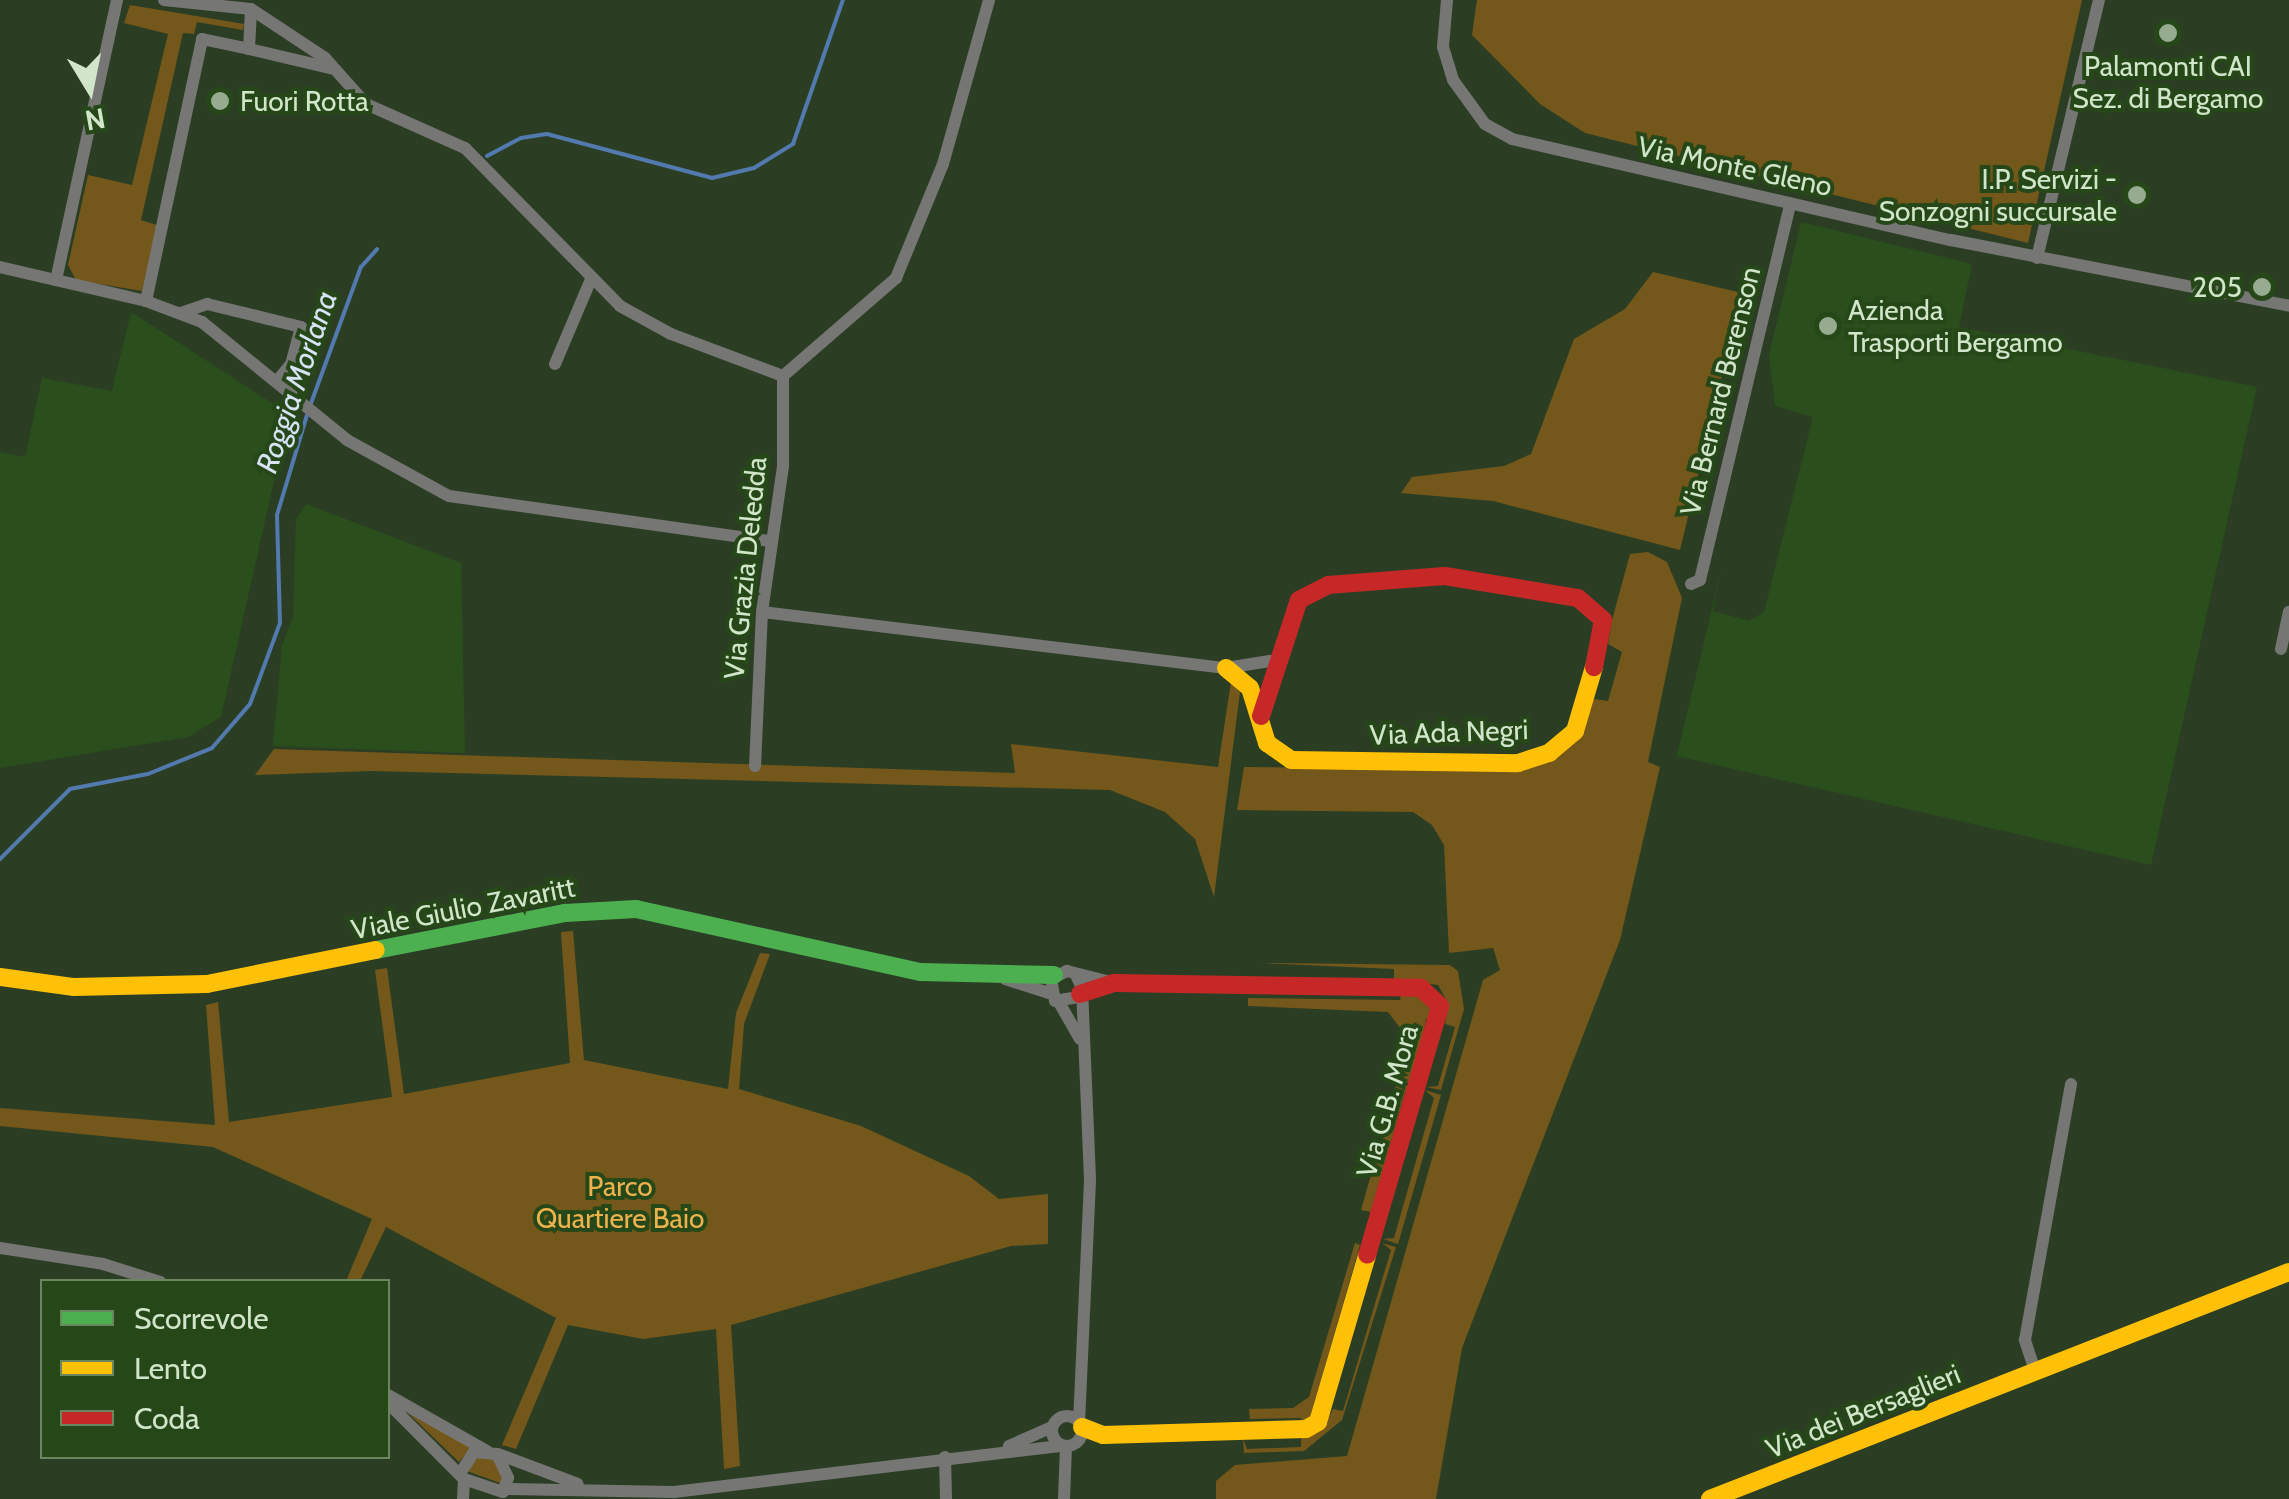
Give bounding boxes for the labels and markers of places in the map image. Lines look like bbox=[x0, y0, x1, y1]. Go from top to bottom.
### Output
marker: Palamonti CAI Sez. di Bergamo bbox=[2157, 22, 2179, 44]
place label: Palamonti CAI Sez. di Bergamo bbox=[2073, 49, 2263, 115]
place label: Fuori Rotta bbox=[240, 84, 369, 118]
marker: Fuori Rotta bbox=[209, 90, 231, 112]
place label: I.P. Servizi - Sonzogni succursale bbox=[1879, 162, 2117, 228]
marker: I.P. Servizi - Sonzogni succursale bbox=[2126, 184, 2148, 206]
place label: 205 bbox=[2193, 270, 2242, 304]
marker: 205 bbox=[2251, 276, 2273, 298]
place label: Azienda Trasporti Bergamo bbox=[1848, 293, 2063, 359]
marker: Azienda Trasporti Bergamo bbox=[1817, 315, 1839, 337]

